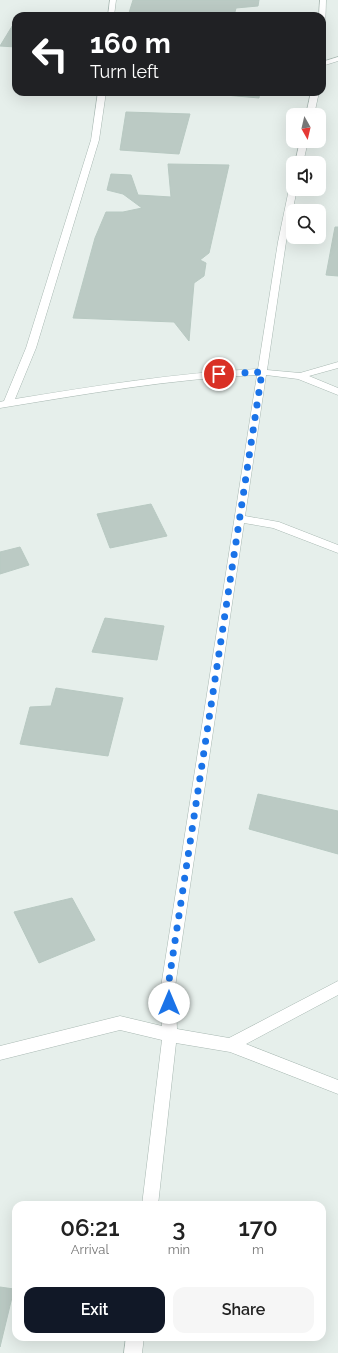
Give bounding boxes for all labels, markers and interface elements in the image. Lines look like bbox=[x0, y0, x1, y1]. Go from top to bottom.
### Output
text: 160 m bbox=[90, 27, 171, 60]
icon: left bbox=[24, 28, 76, 80]
text: Turn left bbox=[90, 61, 159, 82]
north arrow bbox=[286, 108, 326, 148]
map controls bbox=[286, 108, 326, 244]
button: sound bbox=[286, 156, 326, 196]
button: search bbox=[286, 204, 326, 244]
pin bbox=[202, 357, 236, 391]
icon: arrive bbox=[208, 363, 230, 385]
position arrow bbox=[148, 982, 190, 1024]
text: 06:21 bbox=[60, 1213, 119, 1242]
text: 3 bbox=[172, 1213, 186, 1242]
text: 170 bbox=[238, 1213, 278, 1242]
text: Arrival bbox=[71, 1242, 109, 1257]
text: min bbox=[168, 1242, 190, 1257]
text: m bbox=[252, 1242, 264, 1257]
button: Exit bbox=[24, 1287, 165, 1333]
button: Share bbox=[173, 1287, 314, 1333]

